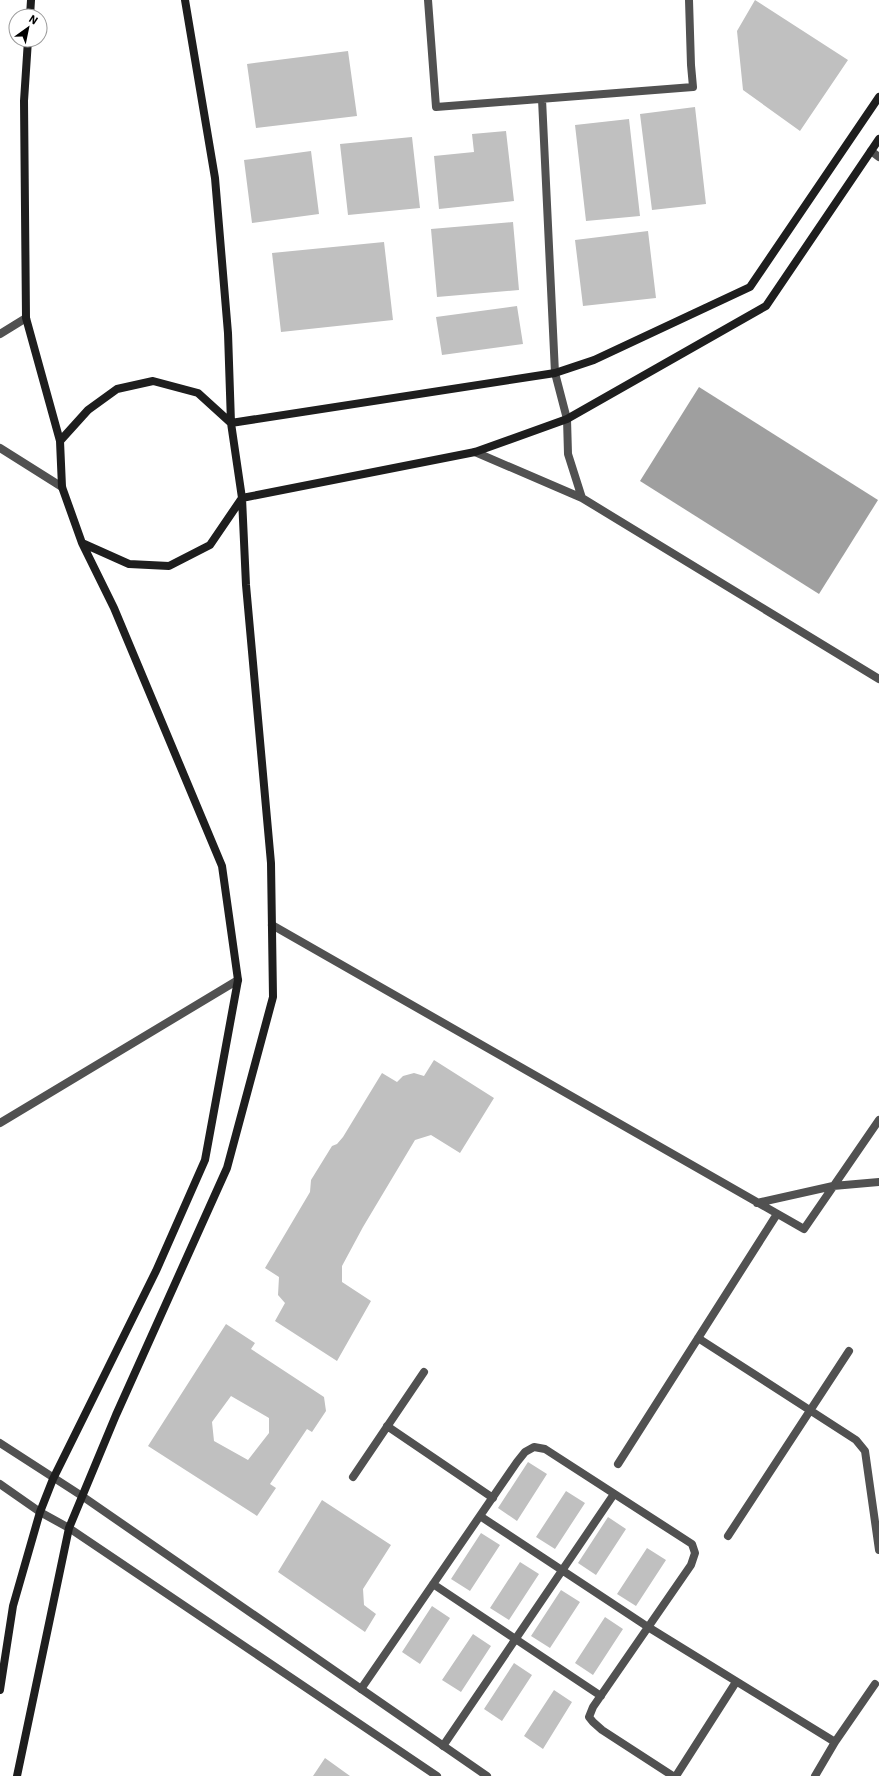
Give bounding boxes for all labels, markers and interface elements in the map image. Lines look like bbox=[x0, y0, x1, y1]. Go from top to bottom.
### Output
north arrow bbox=[8, 8, 48, 48]
text: N bbox=[26, 12, 41, 28]

